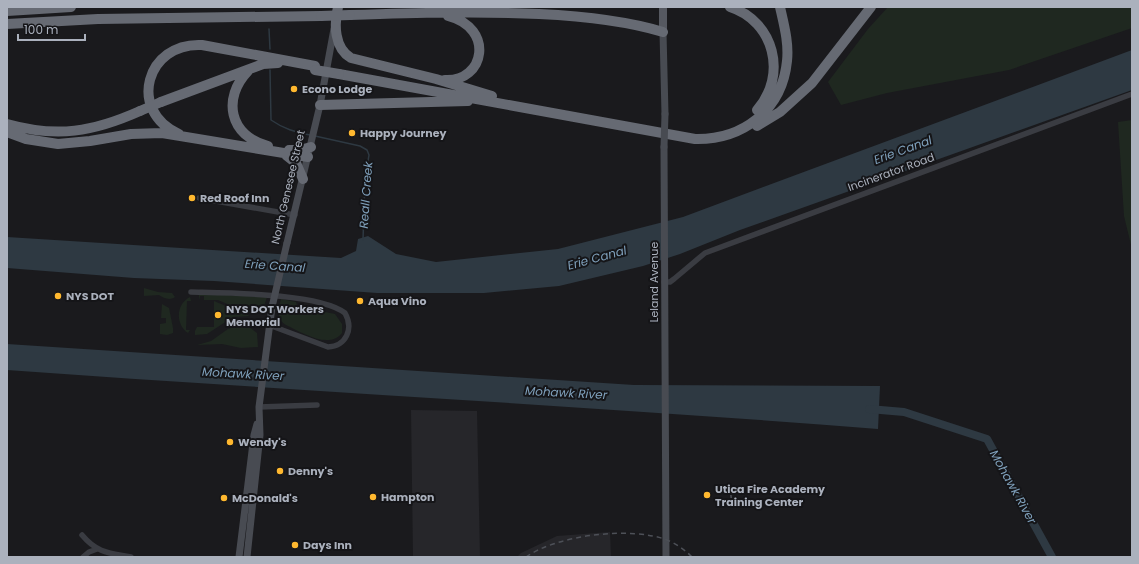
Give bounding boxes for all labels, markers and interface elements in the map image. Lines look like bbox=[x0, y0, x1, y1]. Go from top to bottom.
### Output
scale bar bbox=[18, 16, 85, 42]
text: 100 m bbox=[24, 21, 58, 38]
place label: Econo Lodge bbox=[302, 81, 373, 97]
marker: Econo Lodge bbox=[289, 84, 299, 94]
place label: Happy Journey bbox=[360, 125, 446, 141]
street label: North Genesee Street bbox=[267, 128, 309, 246]
marker: Happy Journey bbox=[347, 128, 357, 138]
water label: Erie Canal bbox=[871, 131, 934, 168]
street label: Incinerator Road bbox=[845, 149, 937, 195]
water label: Reall Creek bbox=[355, 160, 376, 229]
place label: Red Roof Inn bbox=[200, 190, 269, 206]
marker: Red Roof Inn bbox=[187, 193, 197, 203]
water label: Erie Canal bbox=[565, 241, 628, 274]
street label: Leland Avenue bbox=[646, 242, 662, 322]
water label: Erie Canal bbox=[244, 255, 306, 276]
place label: NYS DOT bbox=[66, 288, 114, 304]
marker: NYS DOT bbox=[53, 291, 63, 301]
place label: Aqua Vino bbox=[368, 293, 427, 309]
marker: Aqua Vino bbox=[355, 296, 365, 306]
place label: NYS DOT Workers Memorial bbox=[226, 301, 324, 330]
marker: NYS DOT Workers Memorial bbox=[213, 310, 223, 320]
water label: Mohawk River bbox=[201, 363, 285, 384]
water label: Mohawk River bbox=[524, 382, 608, 403]
place label: Wendy's bbox=[238, 434, 287, 450]
marker: Wendy's bbox=[225, 437, 235, 447]
water label: Mohawk River bbox=[986, 447, 1041, 527]
place label: Denny's bbox=[288, 463, 333, 479]
marker: Denny's bbox=[275, 466, 285, 476]
place label: Utica Fire Academy Training Center bbox=[715, 481, 825, 510]
place label: Hampton bbox=[381, 489, 435, 505]
place label: McDonald's bbox=[232, 490, 298, 506]
marker: Utica Fire Academy Training Center bbox=[702, 490, 712, 500]
marker: Hampton bbox=[368, 492, 378, 502]
marker: McDonald's bbox=[219, 493, 229, 503]
place label: Days Inn bbox=[303, 537, 352, 553]
marker: Days Inn bbox=[290, 540, 300, 550]

